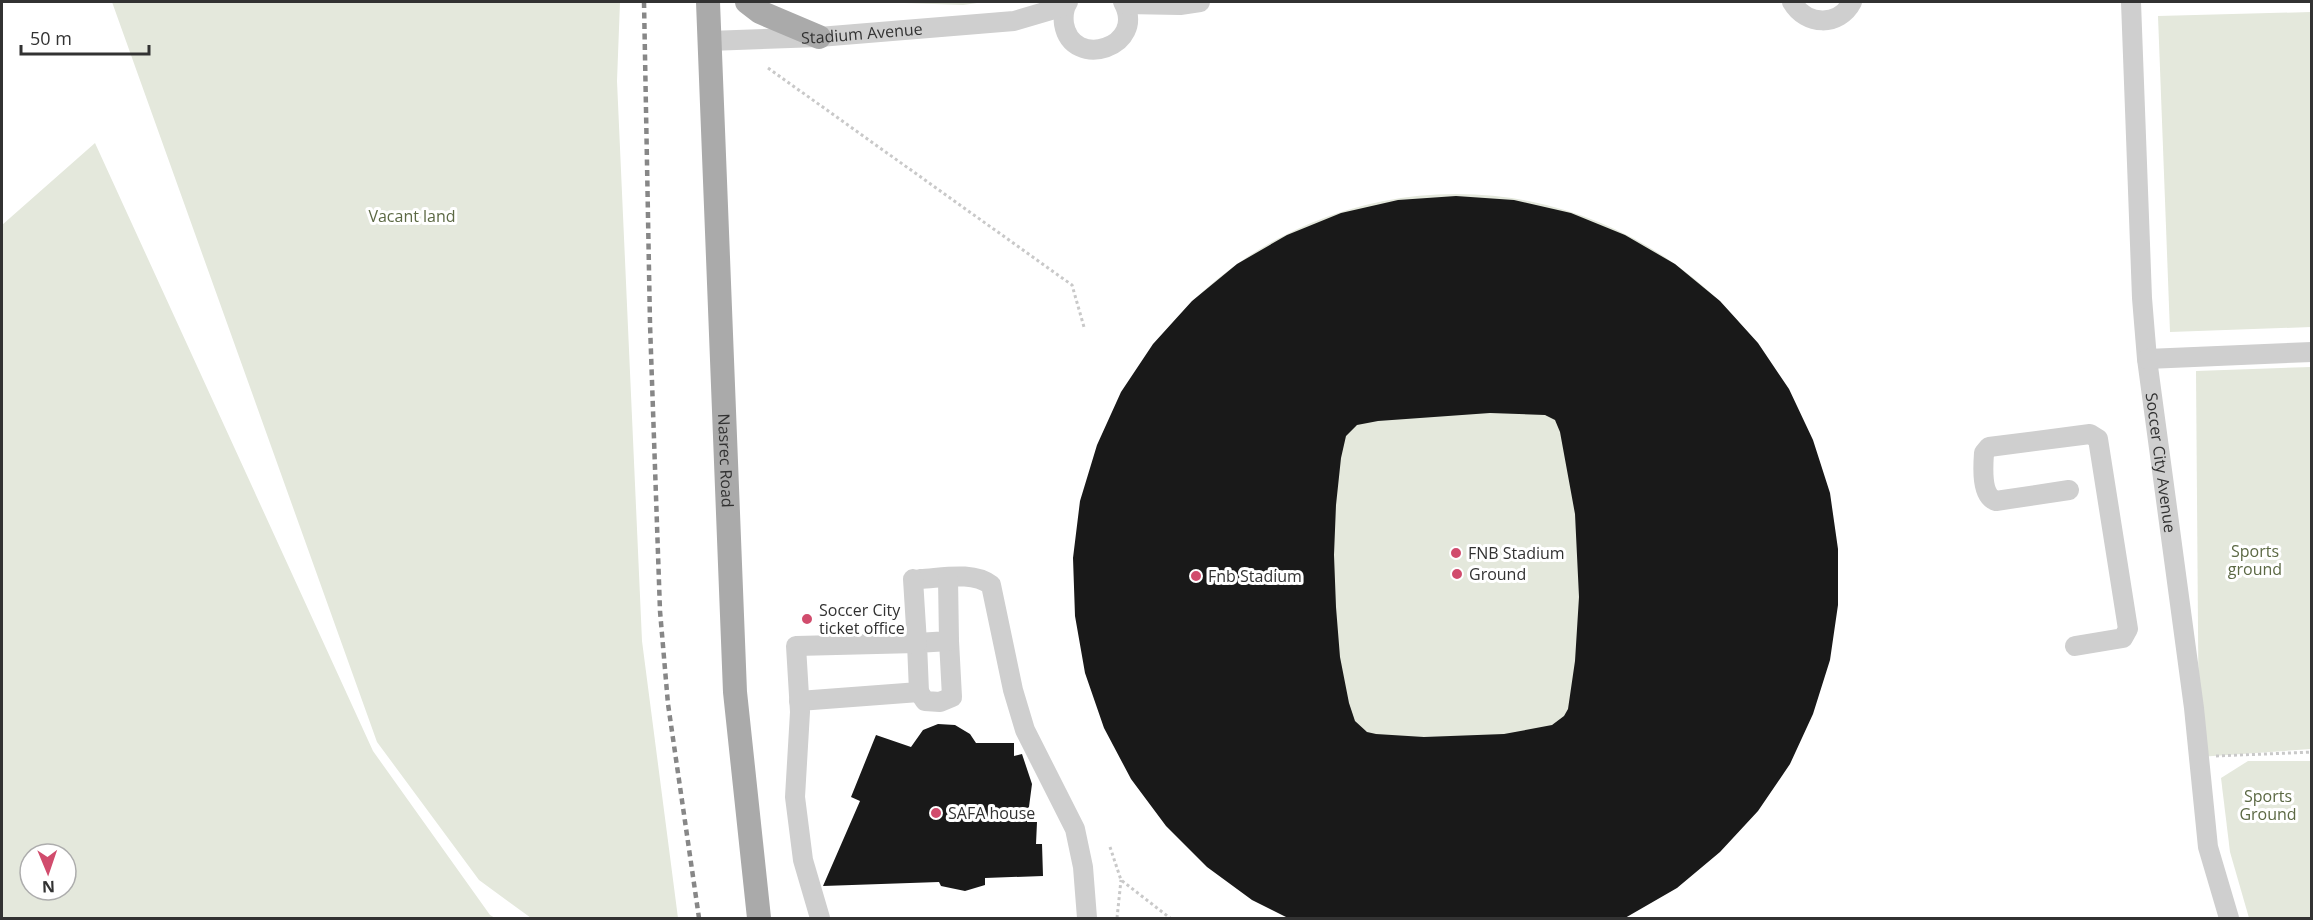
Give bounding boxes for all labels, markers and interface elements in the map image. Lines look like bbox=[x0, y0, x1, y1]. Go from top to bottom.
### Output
scale bar bbox=[21, 18, 148, 56]
street label: Stadium Avenue bbox=[801, 18, 923, 49]
text: 50 m bbox=[30, 26, 72, 50]
park label: Vacant land bbox=[368, 205, 456, 227]
street label: Soccer City Avenue bbox=[2141, 391, 2181, 534]
street label: Nasrec Road bbox=[713, 413, 739, 508]
park label: Sports ground bbox=[2228, 540, 2282, 580]
place label: FNB Stadium bbox=[1468, 542, 1565, 564]
marker: FNB Stadium bbox=[1449, 546, 1463, 560]
place label: Ground bbox=[1469, 563, 1526, 585]
place label: Fnb Stadium bbox=[1208, 565, 1302, 587]
marker: Ground bbox=[1450, 567, 1464, 581]
marker: Fnb Stadium bbox=[1189, 569, 1203, 583]
place label: Soccer City ticket office bbox=[819, 599, 905, 639]
marker: Soccer City ticket office bbox=[800, 612, 814, 626]
park label: Sports Ground bbox=[2239, 785, 2297, 825]
place label: SAFA house bbox=[948, 802, 1035, 824]
marker: SAFA house bbox=[929, 806, 943, 820]
north arrow bbox=[18, 842, 78, 902]
text: N bbox=[42, 876, 55, 898]

